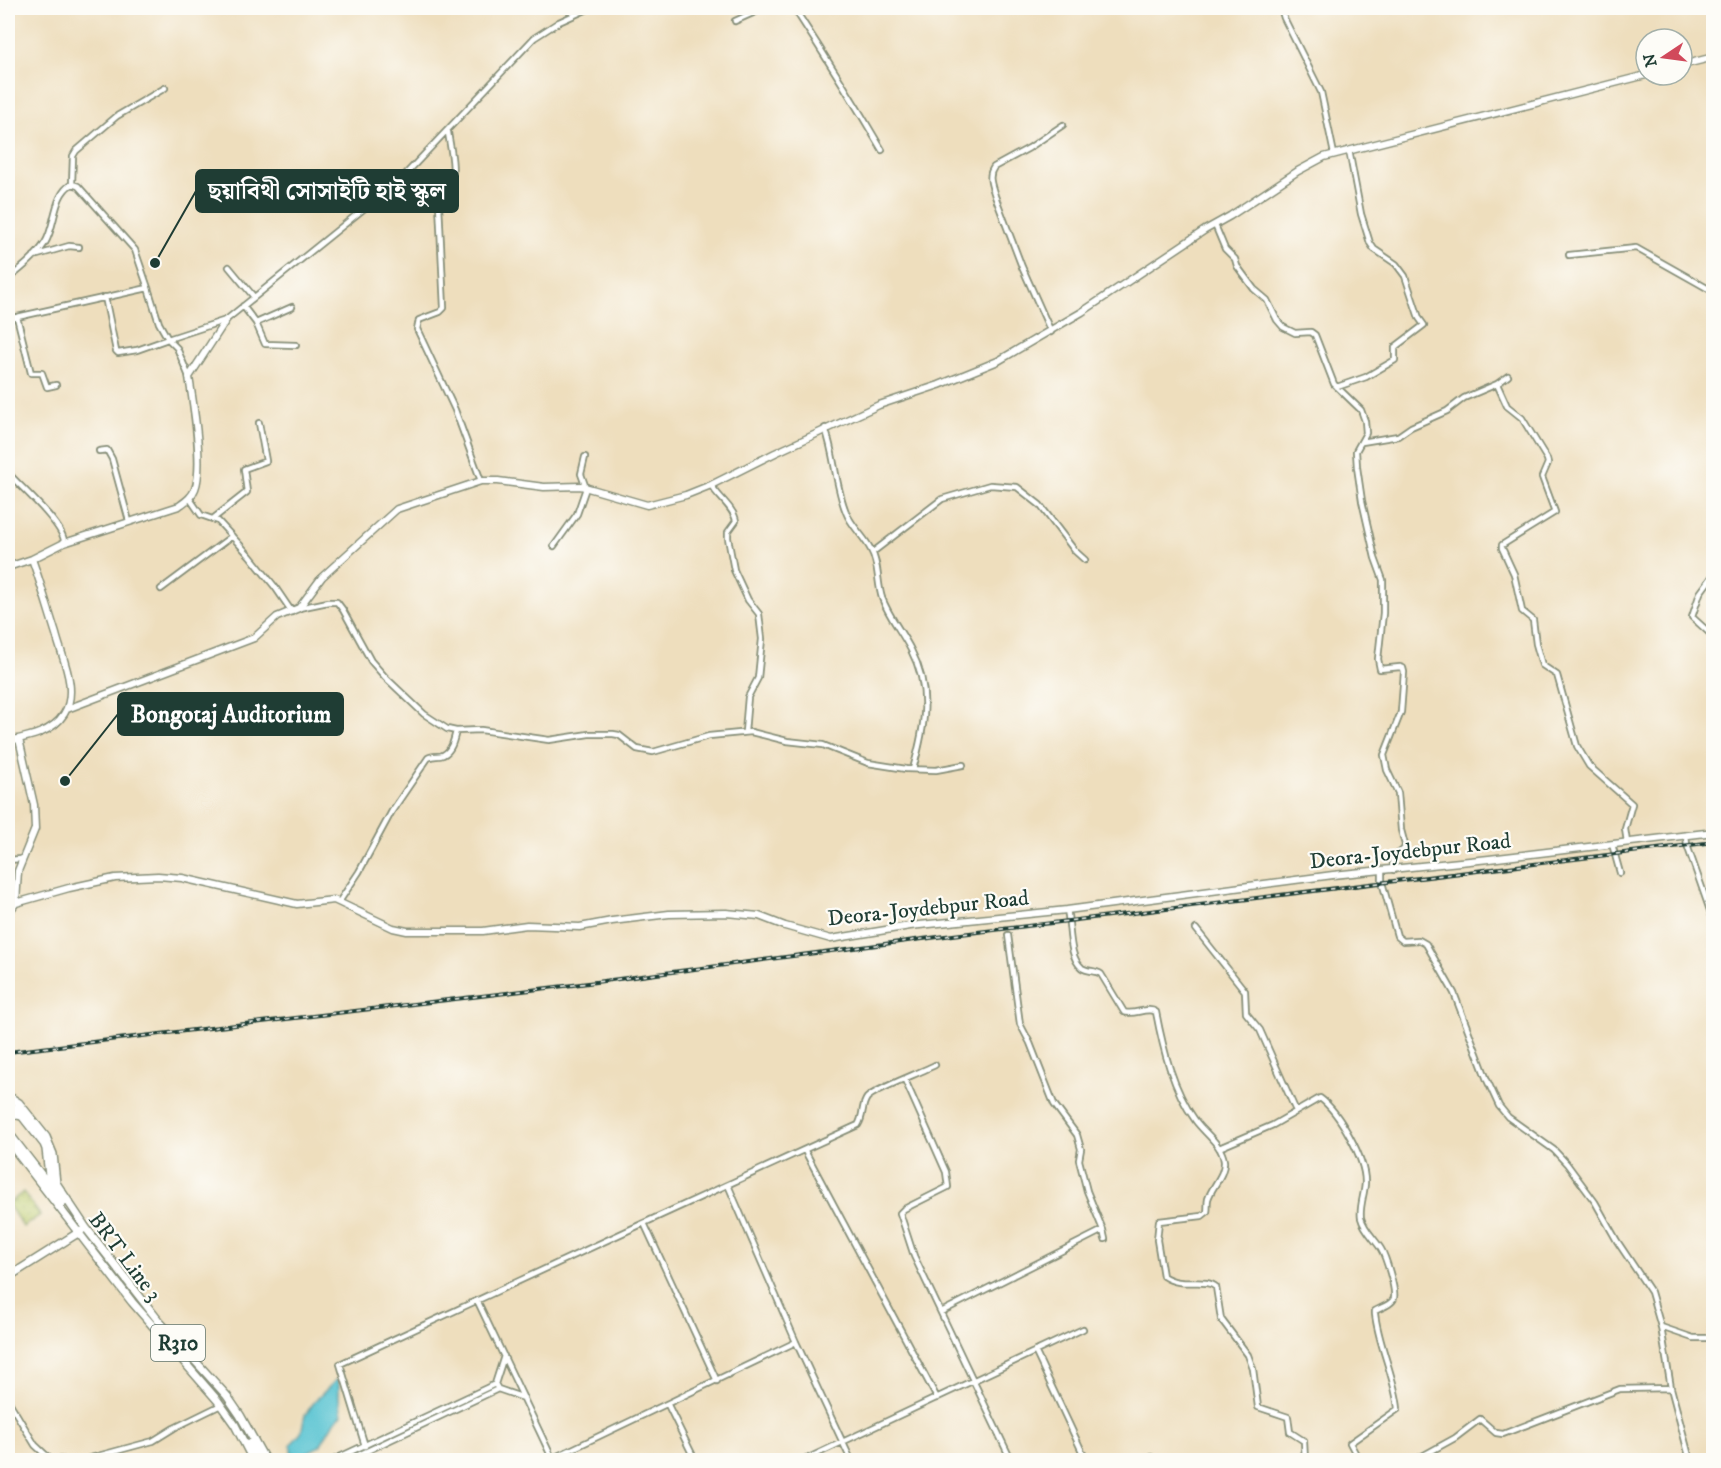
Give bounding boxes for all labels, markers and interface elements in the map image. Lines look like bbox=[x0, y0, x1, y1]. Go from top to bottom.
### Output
north arrow bbox=[1634, 27, 1694, 87]
text: N bbox=[1639, 51, 1662, 69]
callout: ছয়াবিথী সোসাইটি হাই স্কুল bbox=[196, 170, 458, 212]
text: ছয়াবিথী সোসাইটি হাই স্কুল bbox=[207, 176, 448, 208]
callout: Bongotaj Auditorium bbox=[118, 693, 343, 735]
text: Bongotaj Auditorium bbox=[131, 700, 331, 730]
street label: Deora-Joydebpur Road bbox=[1308, 827, 1512, 875]
street label: Deora-Joydebpur Road bbox=[826, 884, 1030, 932]
street label: BRT Line 3 bbox=[82, 1207, 167, 1307]
road number: R310 bbox=[151, 1325, 205, 1361]

